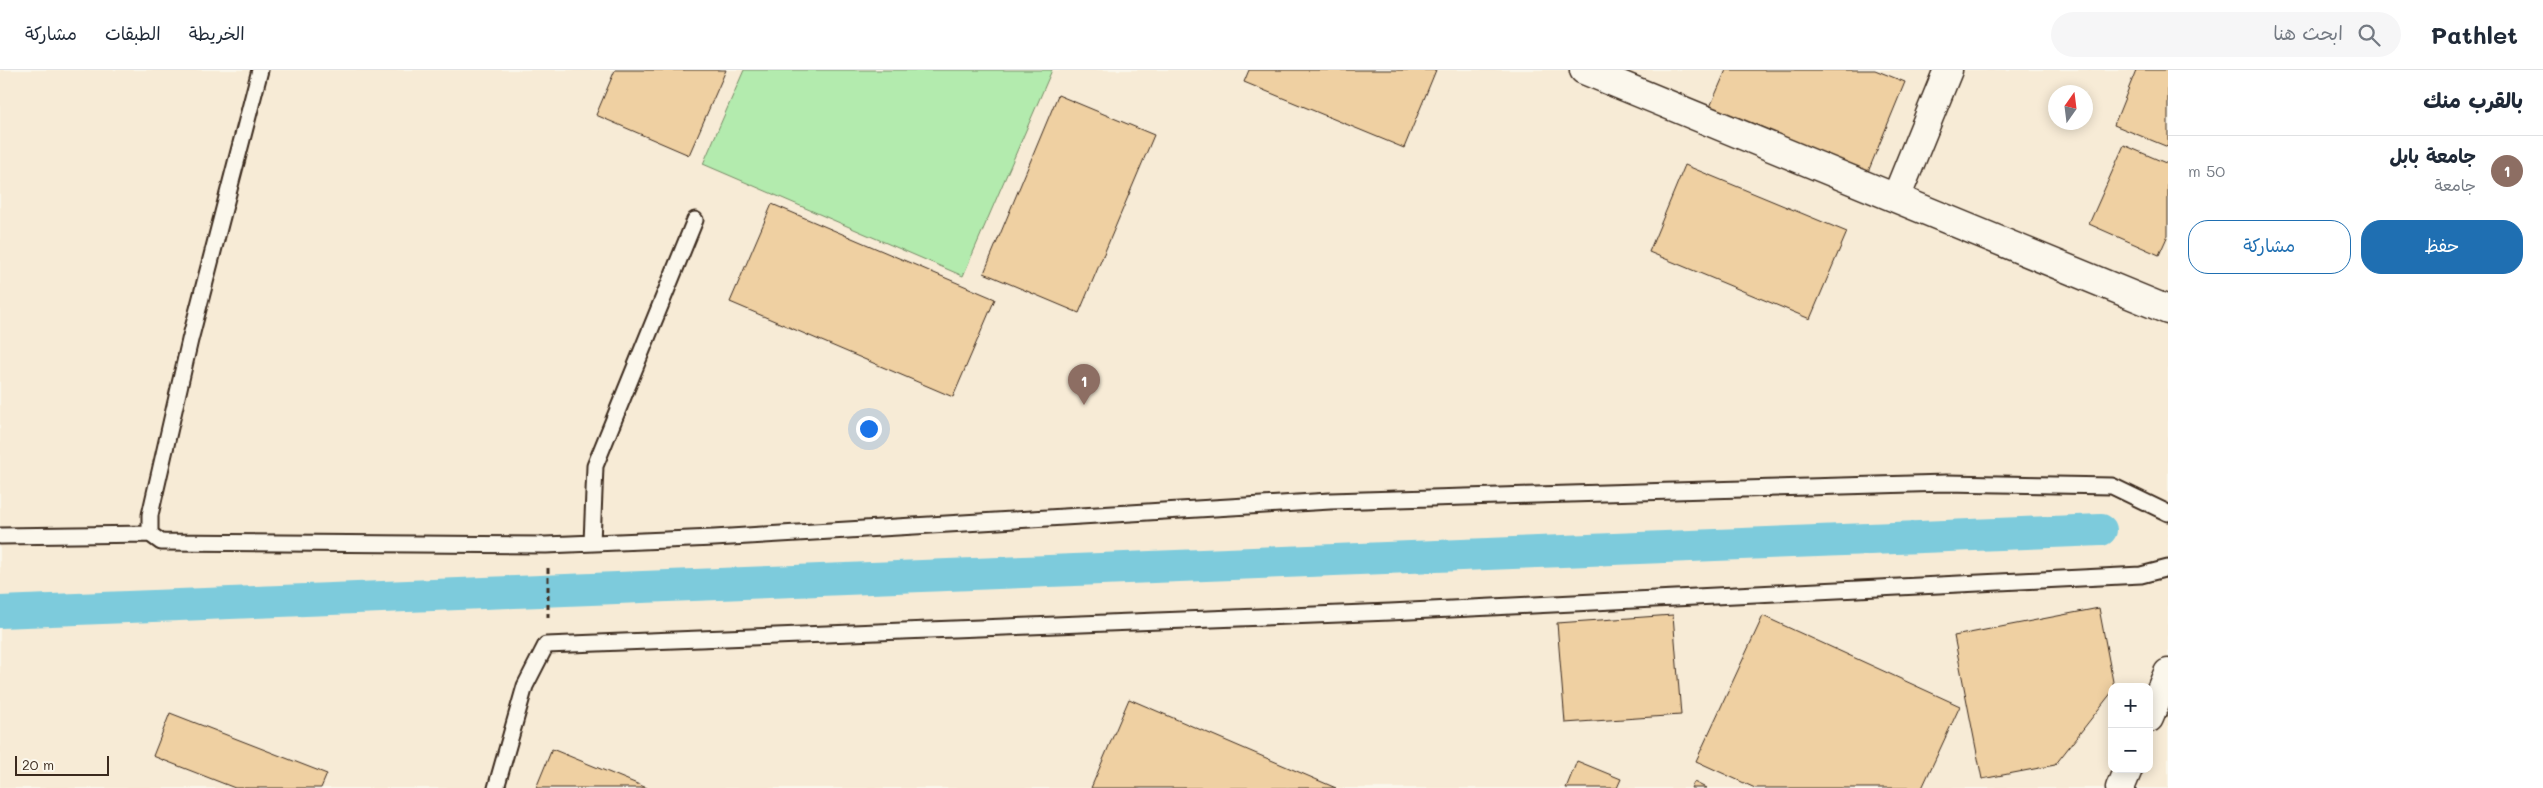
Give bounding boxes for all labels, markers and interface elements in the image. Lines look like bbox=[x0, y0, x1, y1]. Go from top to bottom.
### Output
search box bbox=[2051, 12, 2401, 57]
text: Pathlet bbox=[2431, 19, 2518, 50]
text: ابحث هنا bbox=[2273, 20, 2343, 45]
text: مشاركة bbox=[25, 21, 77, 45]
text: الطبقات bbox=[105, 21, 161, 45]
text: الخريطة bbox=[189, 21, 245, 45]
icon: search bbox=[2355, 21, 2383, 49]
north arrow bbox=[2048, 85, 2093, 130]
text: بالقرب منك bbox=[2423, 86, 2523, 113]
text: جامعة بابل bbox=[2389, 143, 2476, 168]
text: 50 m bbox=[2188, 160, 2225, 181]
text: 1 bbox=[2503, 160, 2511, 181]
text: جامعة bbox=[2434, 174, 2476, 195]
button: مشاركة bbox=[2188, 220, 2351, 274]
button: حفظ bbox=[2361, 220, 2523, 274]
pin: 1 bbox=[1068, 364, 1100, 405]
your location bbox=[856, 416, 882, 442]
map controls bbox=[2108, 683, 2153, 773]
button: + bbox=[2108, 683, 2153, 728]
button: − bbox=[2108, 728, 2153, 773]
scale bar bbox=[15, 753, 109, 776]
text: 20 m bbox=[22, 755, 54, 774]

